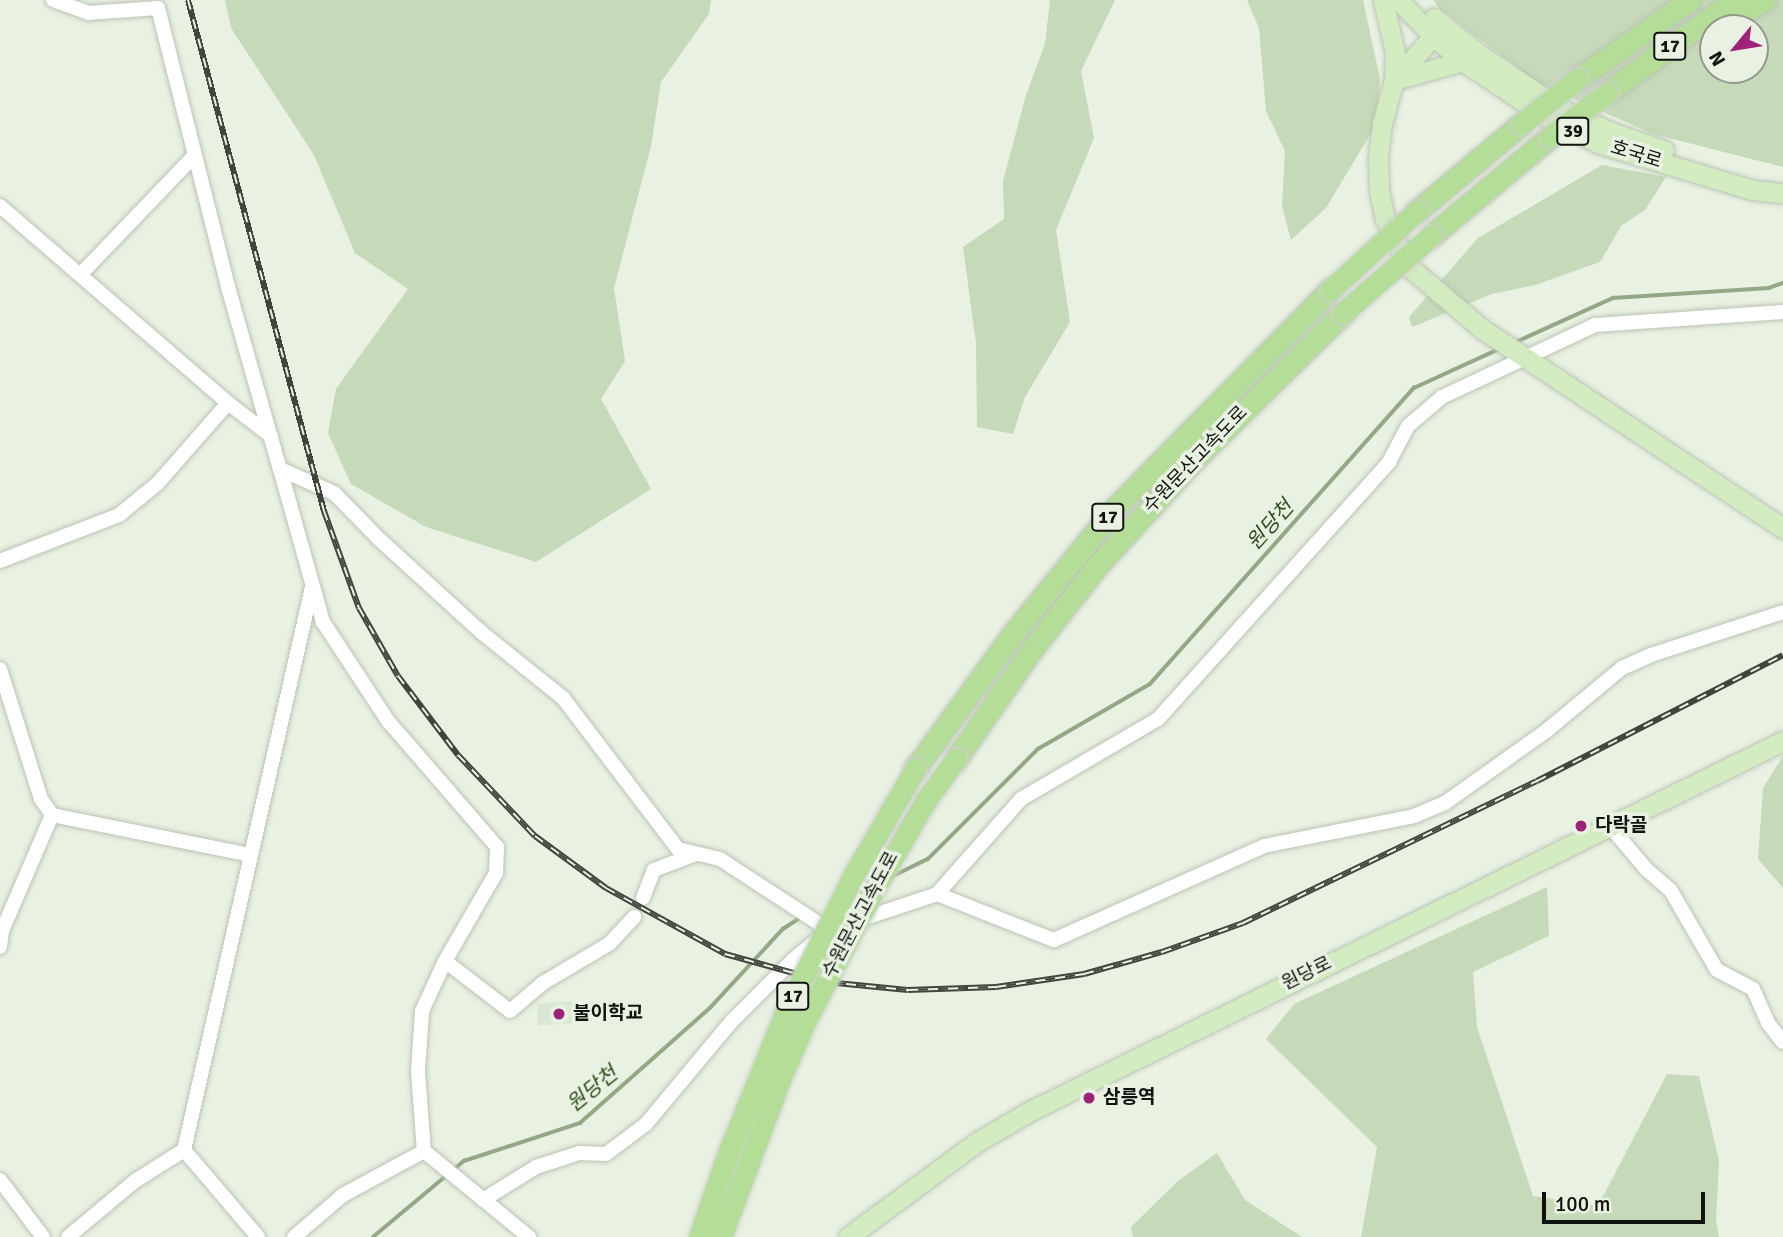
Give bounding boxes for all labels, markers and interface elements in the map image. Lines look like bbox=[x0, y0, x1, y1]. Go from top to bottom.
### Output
north arrow bbox=[1699, 14, 1769, 84]
road number: 17 bbox=[1652, 32, 1688, 60]
text: N bbox=[1704, 47, 1731, 70]
road number: 39 bbox=[1556, 116, 1590, 146]
street label: 호국로 bbox=[1608, 136, 1664, 174]
street label: 수원문산고속도로 bbox=[1139, 402, 1253, 518]
water label: 원당천 bbox=[1241, 495, 1299, 555]
road number: 17 bbox=[1090, 503, 1126, 532]
place label: 다락골 bbox=[1595, 815, 1647, 837]
marker: 다락골 bbox=[1573, 818, 1589, 834]
street label: 수원문산고속도로 bbox=[818, 848, 904, 982]
street label: 원당로 bbox=[1278, 952, 1336, 996]
road number: 17 bbox=[776, 981, 810, 1010]
place label: 불이학교 bbox=[573, 1003, 643, 1025]
marker: 불이학교 bbox=[551, 1006, 567, 1022]
water label: 원당천 bbox=[562, 1061, 622, 1117]
place label: 삼릉역 bbox=[1103, 1087, 1155, 1109]
marker: 삼릉역 bbox=[1081, 1090, 1097, 1106]
scale bar bbox=[1545, 1178, 1708, 1222]
text: 100 m bbox=[1555, 1191, 1610, 1217]

